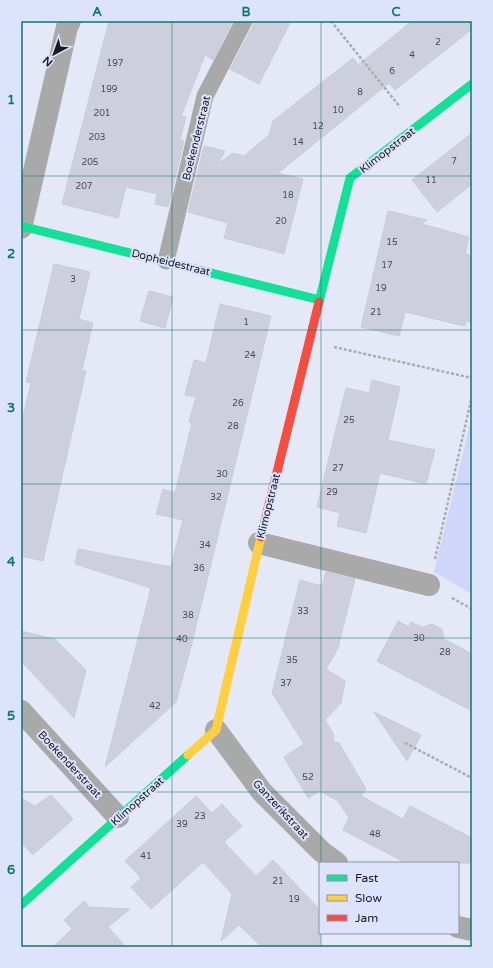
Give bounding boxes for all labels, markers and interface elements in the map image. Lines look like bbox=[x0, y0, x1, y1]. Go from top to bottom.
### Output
text: A bbox=[92, 4, 102, 20]
text: B bbox=[241, 4, 251, 20]
text: C bbox=[391, 4, 401, 20]
north arrow bbox=[34, 34, 74, 74]
house number: 2 bbox=[435, 37, 441, 48]
house number: 4 bbox=[409, 50, 415, 61]
text: N bbox=[40, 53, 55, 69]
house number: 197 bbox=[107, 58, 124, 69]
house number: 6 bbox=[389, 66, 395, 77]
house number: 199 bbox=[101, 84, 118, 95]
house number: 8 bbox=[357, 87, 363, 98]
text: 1 bbox=[7, 92, 15, 108]
street label: Boekenderstraat bbox=[180, 94, 213, 182]
house number: 10 bbox=[332, 105, 344, 116]
house number: 201 bbox=[94, 108, 110, 119]
house number: 12 bbox=[312, 121, 324, 132]
street label: Klimopstraat bbox=[357, 125, 418, 176]
house number: 203 bbox=[89, 132, 105, 143]
house number: 14 bbox=[292, 137, 304, 148]
house number: 7 bbox=[451, 156, 457, 167]
house number: 205 bbox=[82, 157, 99, 168]
house number: 11 bbox=[425, 175, 437, 186]
house number: 207 bbox=[76, 181, 93, 192]
house number: 18 bbox=[282, 190, 294, 201]
house number: 20 bbox=[275, 216, 287, 227]
house number: 15 bbox=[386, 237, 398, 248]
text: 2 bbox=[7, 246, 15, 262]
street label: Dopheidestraat bbox=[130, 246, 212, 279]
house number: 17 bbox=[381, 260, 393, 271]
house number: 3 bbox=[70, 274, 76, 285]
house number: 19 bbox=[375, 283, 387, 294]
house number: 21 bbox=[370, 307, 382, 318]
house number: 1 bbox=[243, 317, 249, 328]
house number: 24 bbox=[244, 350, 256, 361]
house number: 26 bbox=[232, 398, 244, 409]
text: 3 bbox=[7, 400, 15, 416]
house number: 25 bbox=[343, 415, 355, 426]
house number: 28 bbox=[227, 421, 239, 432]
house number: 27 bbox=[332, 463, 344, 474]
house number: 30 bbox=[216, 469, 228, 480]
street label: Klimopstraat bbox=[254, 472, 283, 540]
house number: 29 bbox=[326, 487, 338, 498]
house number: 32 bbox=[210, 492, 222, 503]
house number: 34 bbox=[199, 540, 211, 551]
text: 4 bbox=[7, 554, 16, 570]
house number: 36 bbox=[193, 563, 205, 574]
house number: 33 bbox=[297, 606, 309, 617]
house number: 38 bbox=[182, 610, 194, 621]
house number: 30 bbox=[413, 633, 425, 644]
house number: 40 bbox=[176, 634, 188, 645]
house number: 28 bbox=[439, 647, 451, 658]
house number: 35 bbox=[286, 655, 298, 666]
house number: 37 bbox=[280, 678, 292, 689]
house number: 42 bbox=[149, 701, 161, 712]
text: 5 bbox=[7, 708, 15, 724]
street label: Boekenderstraat bbox=[35, 728, 104, 801]
house number: 52 bbox=[302, 772, 314, 783]
street label: Klimopstraat bbox=[108, 774, 166, 829]
street label: Ganzerikstraat bbox=[250, 777, 311, 842]
house number: 23 bbox=[194, 811, 206, 822]
house number: 39 bbox=[176, 819, 188, 830]
house number: 48 bbox=[369, 829, 381, 840]
house number: 41 bbox=[140, 851, 152, 862]
text: 6 bbox=[7, 862, 15, 878]
legend bbox=[319, 862, 459, 934]
text: Fast bbox=[355, 871, 379, 885]
house number: 21 bbox=[272, 876, 284, 887]
text: Slow bbox=[355, 891, 382, 905]
house number: 19 bbox=[288, 894, 300, 905]
text: Jam bbox=[355, 911, 378, 925]

